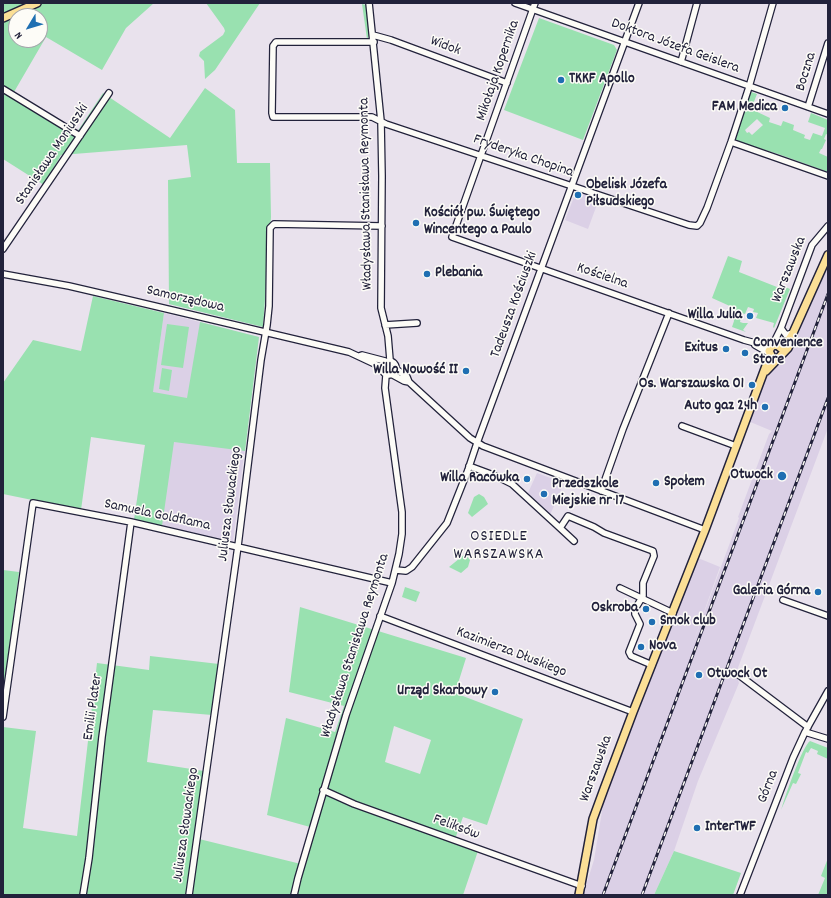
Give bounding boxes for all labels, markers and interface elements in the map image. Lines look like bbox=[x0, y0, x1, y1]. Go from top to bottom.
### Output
north arrow bbox=[8, 8, 48, 48]
street label: Doktora Józefa Geislera bbox=[608, 15, 742, 79]
street label: Mikołaja Kopernika bbox=[473, 18, 525, 124]
text: N bbox=[11, 28, 27, 42]
street label: Widok bbox=[427, 33, 463, 61]
street label: Boczna bbox=[793, 50, 821, 94]
place label: TKKF Apollo bbox=[569, 71, 635, 89]
marker: TKKF Apollo bbox=[556, 75, 566, 85]
street label: Władysława Stanisława Reymonta bbox=[356, 98, 378, 290]
place label: FAM Medica bbox=[712, 99, 777, 117]
street label: Stanisława Moniuszki bbox=[12, 101, 94, 209]
marker: FAM Medica bbox=[780, 103, 790, 113]
street label: Fryderyka Chopina bbox=[471, 131, 575, 183]
place label: Obelisk Józefa Piłsudskiego bbox=[586, 177, 667, 212]
marker: Obelisk Józefa Piłsudskiego bbox=[573, 190, 583, 200]
place label: Kościół pw. Świętego Wincentego a Paulo bbox=[424, 205, 540, 240]
marker: Kościół pw. Świętego Wincentego a Paulo bbox=[411, 218, 421, 228]
street label: Warszawska bbox=[769, 234, 811, 306]
street label: Tadeusza Kościuszki bbox=[487, 249, 543, 361]
street label: Kościelna bbox=[574, 260, 630, 294]
place label: Plebania bbox=[435, 265, 482, 283]
marker: Plebania bbox=[422, 269, 432, 279]
street label: Samorządowa bbox=[145, 282, 225, 318]
place label: Willa Julia bbox=[688, 307, 742, 325]
marker: Willa Julia bbox=[745, 311, 755, 321]
place label: Convenience Store bbox=[753, 335, 823, 370]
place label: Exitus bbox=[685, 340, 718, 358]
marker: Exitus bbox=[721, 344, 731, 354]
marker: Convenience Store bbox=[740, 348, 750, 358]
place label: Willa Nowość II bbox=[373, 362, 458, 380]
marker: Willa Nowość II bbox=[461, 366, 471, 376]
place label: Os. Warszawska 01 bbox=[639, 376, 744, 394]
marker: Os. Warszawska 01 bbox=[747, 380, 757, 390]
place label: Auto gaz 24h bbox=[684, 398, 757, 416]
marker: Auto gaz 24h bbox=[760, 402, 770, 412]
street label: Juliusza Słowackiego bbox=[215, 445, 247, 563]
place label: Otwock bbox=[730, 467, 773, 485]
place label: Willa Racówka bbox=[440, 470, 519, 488]
marker: Otwock bbox=[776, 470, 788, 482]
marker: Willa Racówka bbox=[522, 474, 532, 484]
place label: Społem bbox=[664, 474, 705, 492]
place label: Przedszkole Miejskie nr 17 bbox=[552, 476, 624, 511]
marker: Społem bbox=[651, 478, 661, 488]
marker: Przedszkole Miejskie nr 17 bbox=[539, 489, 549, 499]
street label: Samuela Goldflama bbox=[102, 496, 212, 536]
district label: OSIEDLE WARSZAWSKA bbox=[454, 528, 544, 566]
street label: Władysława Stanisława Reymonta bbox=[318, 552, 394, 740]
place label: Galeria Górna bbox=[733, 583, 810, 601]
marker: Galeria Górna bbox=[813, 587, 823, 597]
place label: Oskroba bbox=[591, 600, 638, 618]
marker: Oskroba bbox=[641, 604, 651, 614]
place label: Smok club bbox=[660, 613, 716, 631]
marker: Smok club bbox=[647, 617, 657, 627]
street label: Kazimierza Dłuskiego bbox=[453, 624, 569, 682]
place label: Nova bbox=[649, 638, 676, 656]
marker: Nova bbox=[636, 642, 646, 652]
place label: Otwock Ot bbox=[707, 666, 767, 684]
marker: Otwock Ot bbox=[694, 670, 704, 680]
street label: Emilii Plater bbox=[80, 672, 108, 742]
place label: Urząd Skarbowy bbox=[397, 683, 487, 701]
marker: Urząd Skarbowy bbox=[490, 687, 500, 697]
street label: Warszawska bbox=[577, 733, 617, 805]
street label: Juliusza Słowackiego bbox=[170, 766, 204, 884]
street label: Górna bbox=[755, 768, 783, 806]
street label: Feliksów bbox=[430, 811, 482, 845]
place label: InterTWF bbox=[705, 819, 756, 837]
marker: InterTWF bbox=[692, 823, 702, 833]

